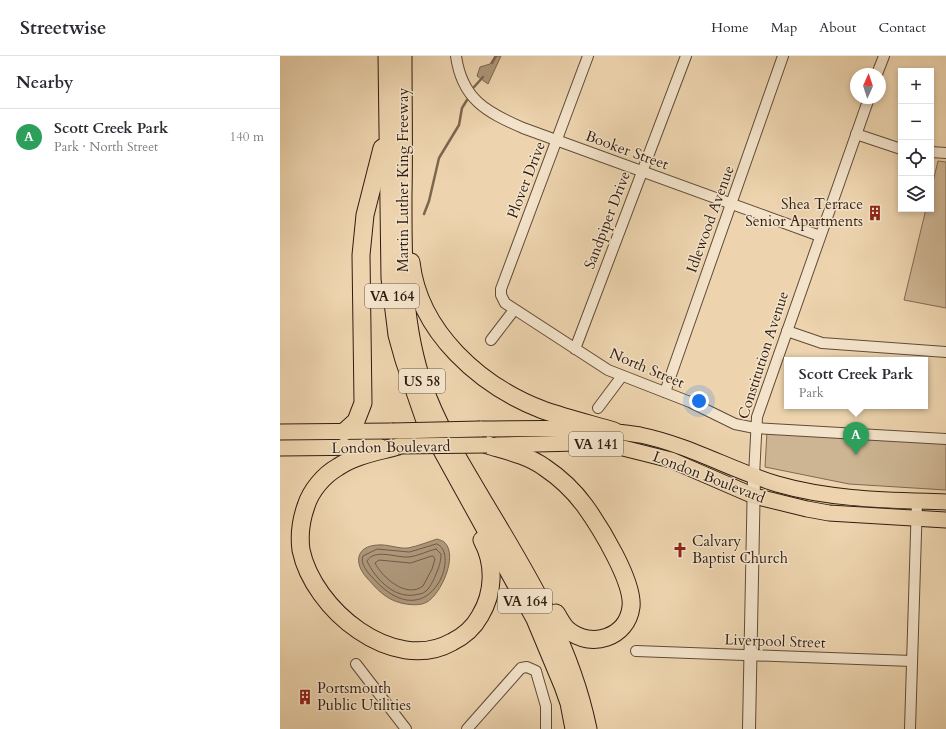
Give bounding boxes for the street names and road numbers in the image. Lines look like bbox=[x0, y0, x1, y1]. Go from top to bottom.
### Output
street label: Martin Luther King Freeway bbox=[393, 88, 413, 272]
street label: Booker Street bbox=[583, 126, 671, 174]
street label: Plover Drive bbox=[502, 138, 550, 221]
street label: Idlewood Avenue bbox=[681, 162, 739, 275]
street label: Sandpiper Drive bbox=[579, 168, 635, 272]
road number: VA 164 bbox=[365, 284, 419, 308]
street label: Constitution Avenue bbox=[733, 288, 793, 421]
street label: North Street bbox=[607, 343, 688, 393]
road number: US 58 bbox=[399, 369, 445, 393]
road number: VA 141 bbox=[569, 432, 623, 456]
street label: London Boulevard bbox=[331, 436, 451, 458]
street label: London Boulevard bbox=[650, 446, 768, 508]
road number: VA 164 bbox=[498, 589, 552, 613]
street label: Liverpool Street bbox=[724, 629, 826, 653]

